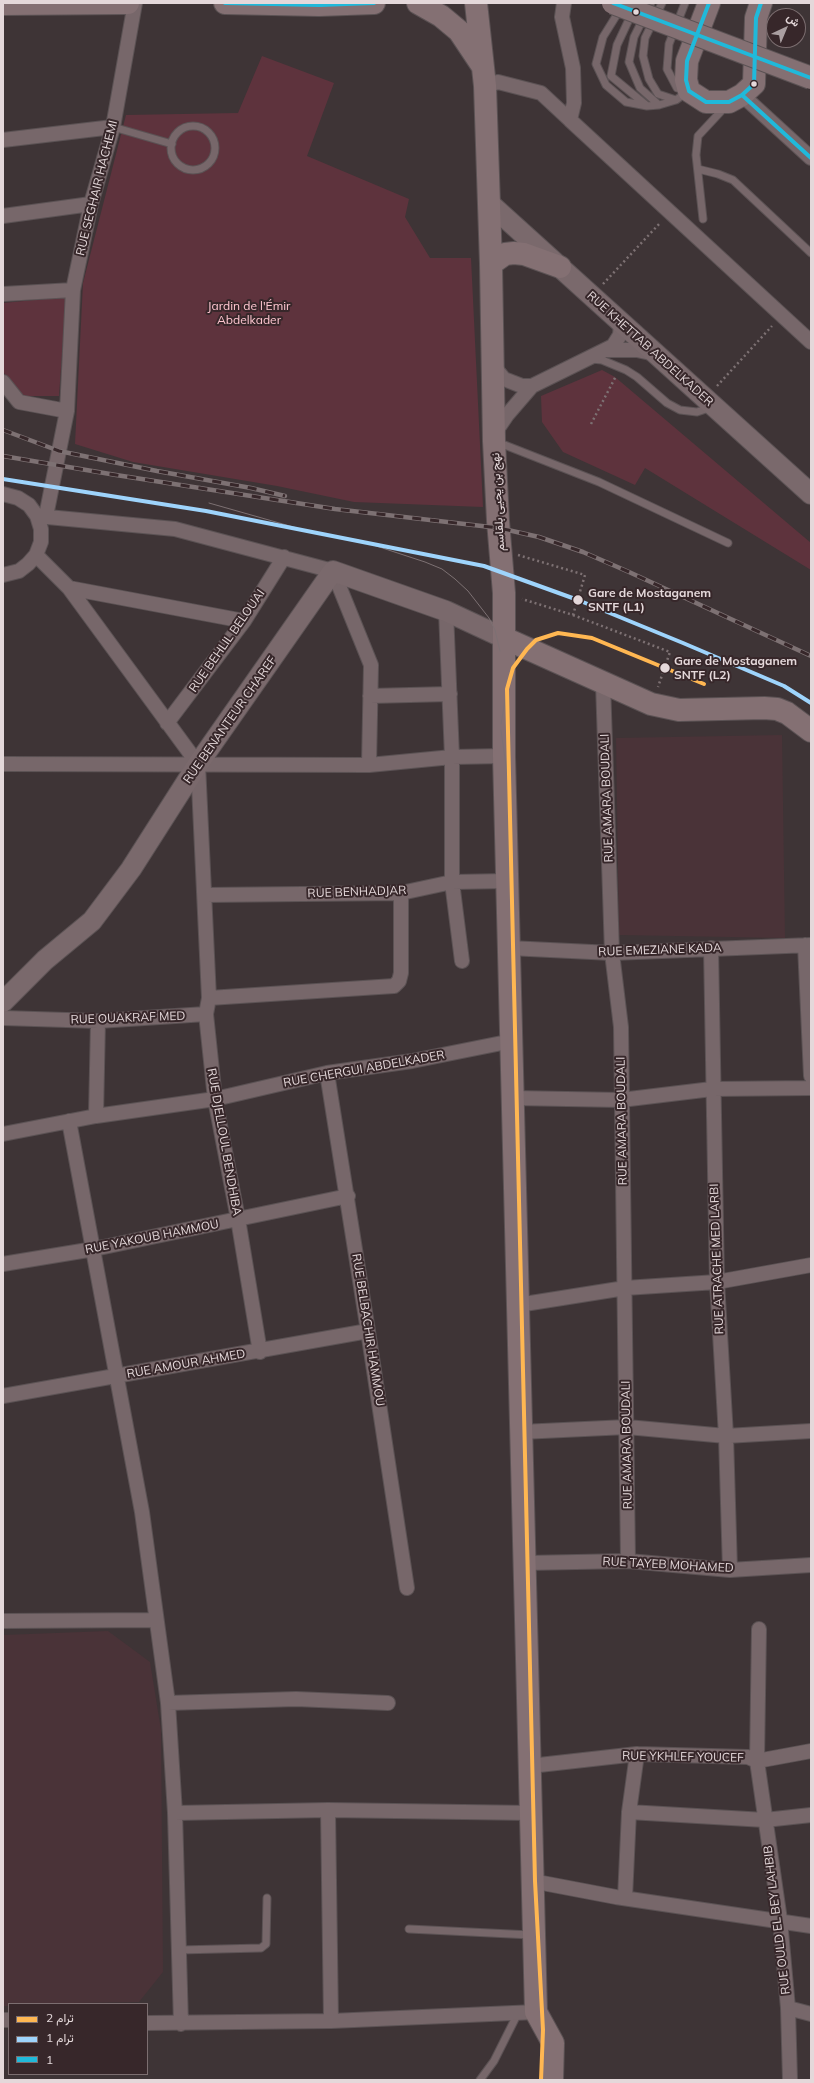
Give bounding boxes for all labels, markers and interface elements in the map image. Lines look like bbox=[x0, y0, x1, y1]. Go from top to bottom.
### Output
unlabelled marker bbox=[631, 7, 641, 17]
north arrow bbox=[766, 8, 806, 48]
text: ش bbox=[784, 10, 803, 30]
unlabelled marker bbox=[749, 79, 759, 89]
street label: RUE SEGHAIR HACHEMI bbox=[73, 119, 121, 257]
street label: RUE KHETTAB ABDELKADER bbox=[584, 289, 716, 409]
park label: Jardin de l'Émir Abdelkader bbox=[208, 299, 290, 327]
street label: نهج بن يحيى بلقاسم bbox=[488, 452, 508, 552]
place label: Gare de Mostaganem SNTF (L1) bbox=[588, 586, 711, 614]
street label: RUE BEHLIL BELOUAI bbox=[186, 587, 268, 695]
marker: Gare de Mostaganem SNTF (L1) bbox=[571, 593, 585, 607]
street label: RUE BENANTEUR CHAREF bbox=[180, 654, 280, 786]
place label: Gare de Mostaganem SNTF (L2) bbox=[674, 654, 797, 682]
marker: Gare de Mostaganem SNTF (L2) bbox=[658, 661, 672, 675]
street label: RUE AMARA BOUDALI bbox=[598, 733, 616, 863]
street label: RUE BENHADJAR bbox=[307, 883, 407, 901]
street label: RUE EMEZIANE KADA bbox=[598, 941, 722, 959]
street label: RUE OUAKRAF MED bbox=[70, 1009, 186, 1027]
street label: RUE CHERGUI ABDELKADER bbox=[282, 1048, 446, 1090]
street label: RUE AMARA BOUDALI bbox=[614, 1056, 630, 1186]
street label: RUE DJELLOUL BENDHIBA bbox=[204, 1067, 244, 1217]
street label: RUE ATRACHE MED LARBI bbox=[707, 1183, 727, 1335]
street label: RUE YAKOUB HAMMOU bbox=[84, 1217, 220, 1257]
street label: RUE BELBACHIR HAMMOU bbox=[349, 1253, 387, 1407]
street label: RUE AMOUR AHMED bbox=[126, 1346, 246, 1382]
street label: RUE AMARA BOUDALI bbox=[619, 1380, 635, 1510]
street label: RUE TAYEB MOHAMED bbox=[602, 1554, 734, 1576]
street label: RUE YKHLEF YOUCEF bbox=[622, 1749, 744, 1765]
street label: RUE OULD EL BEY LAHBIB bbox=[761, 1845, 793, 1995]
legend bbox=[8, 2003, 148, 2075]
text: ترام 2 bbox=[46, 2010, 74, 2025]
text: ترام 1 bbox=[46, 2030, 74, 2045]
text: 1 bbox=[46, 2052, 53, 2067]

